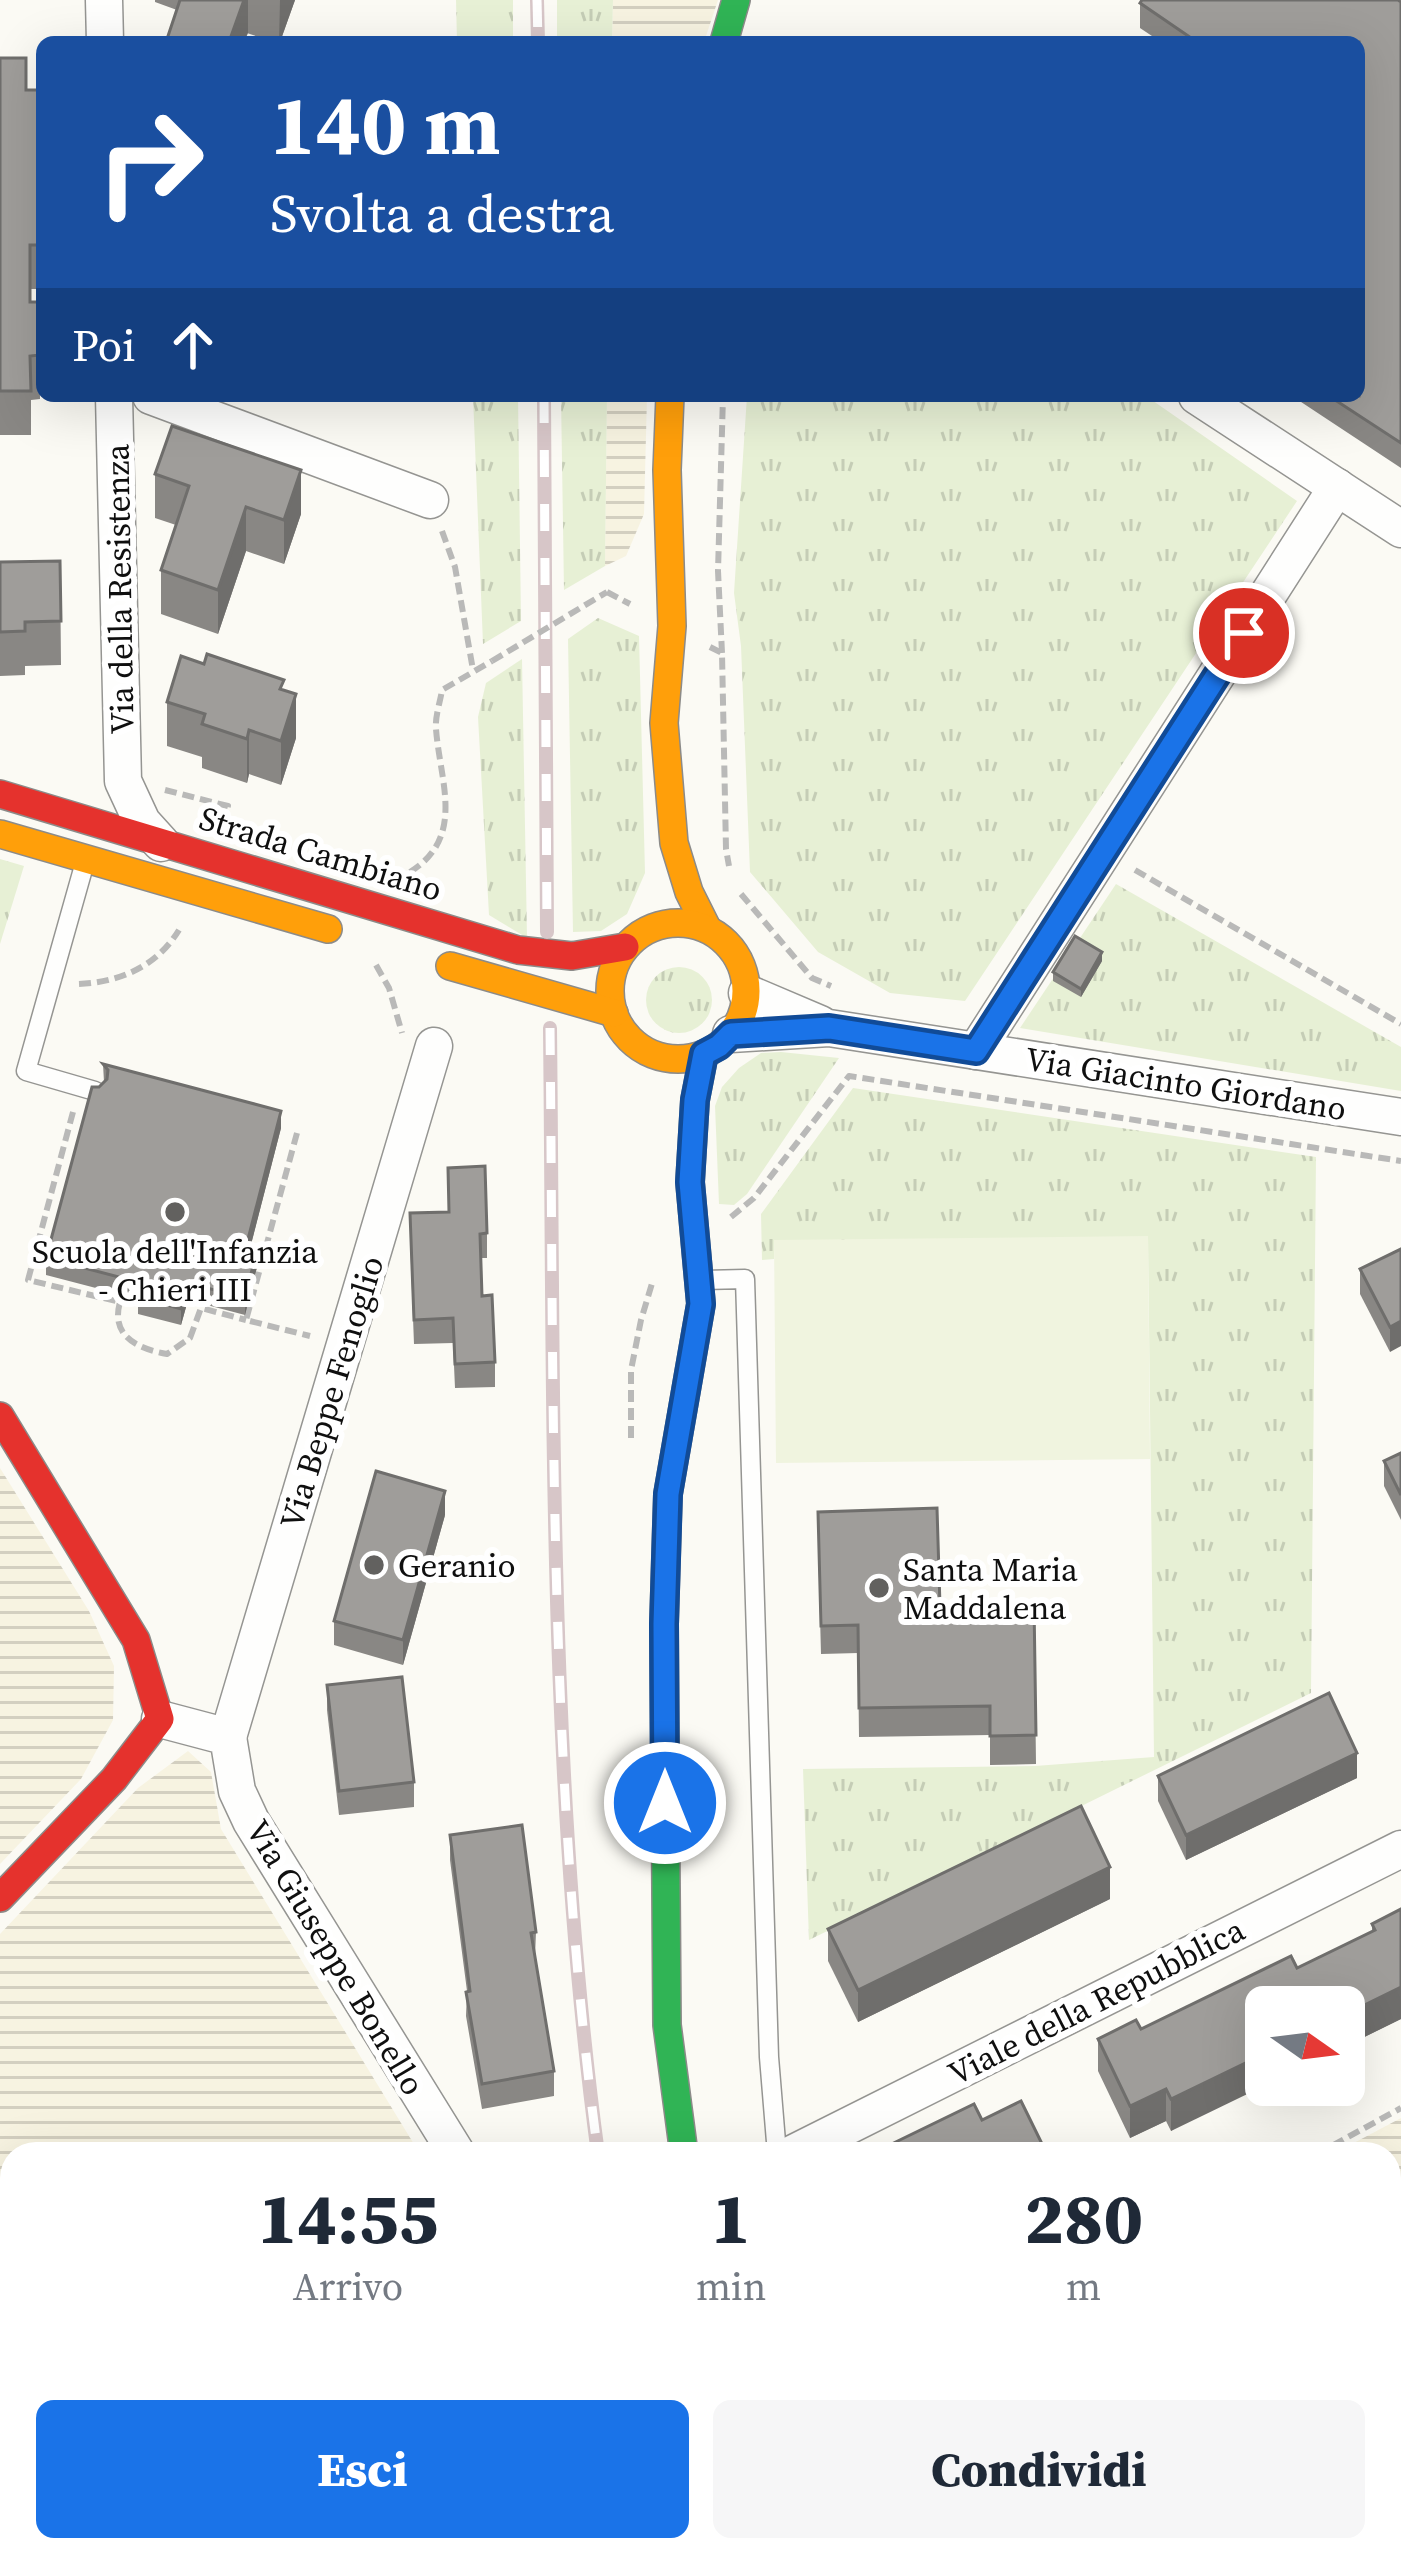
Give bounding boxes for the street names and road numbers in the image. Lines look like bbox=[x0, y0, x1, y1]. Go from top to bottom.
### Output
street label: Via della Resistenza bbox=[94, 443, 145, 735]
street label: Strada Cambiano bbox=[194, 795, 448, 912]
street label: Via Giacinto Giordano bbox=[1022, 1036, 1350, 1131]
street label: Via Beppe Fenoglio bbox=[269, 1250, 394, 1534]
street label: Via Giuseppe Bonello bbox=[235, 1811, 436, 2103]
street label: Viale della Repubblica bbox=[940, 1907, 1252, 2096]

